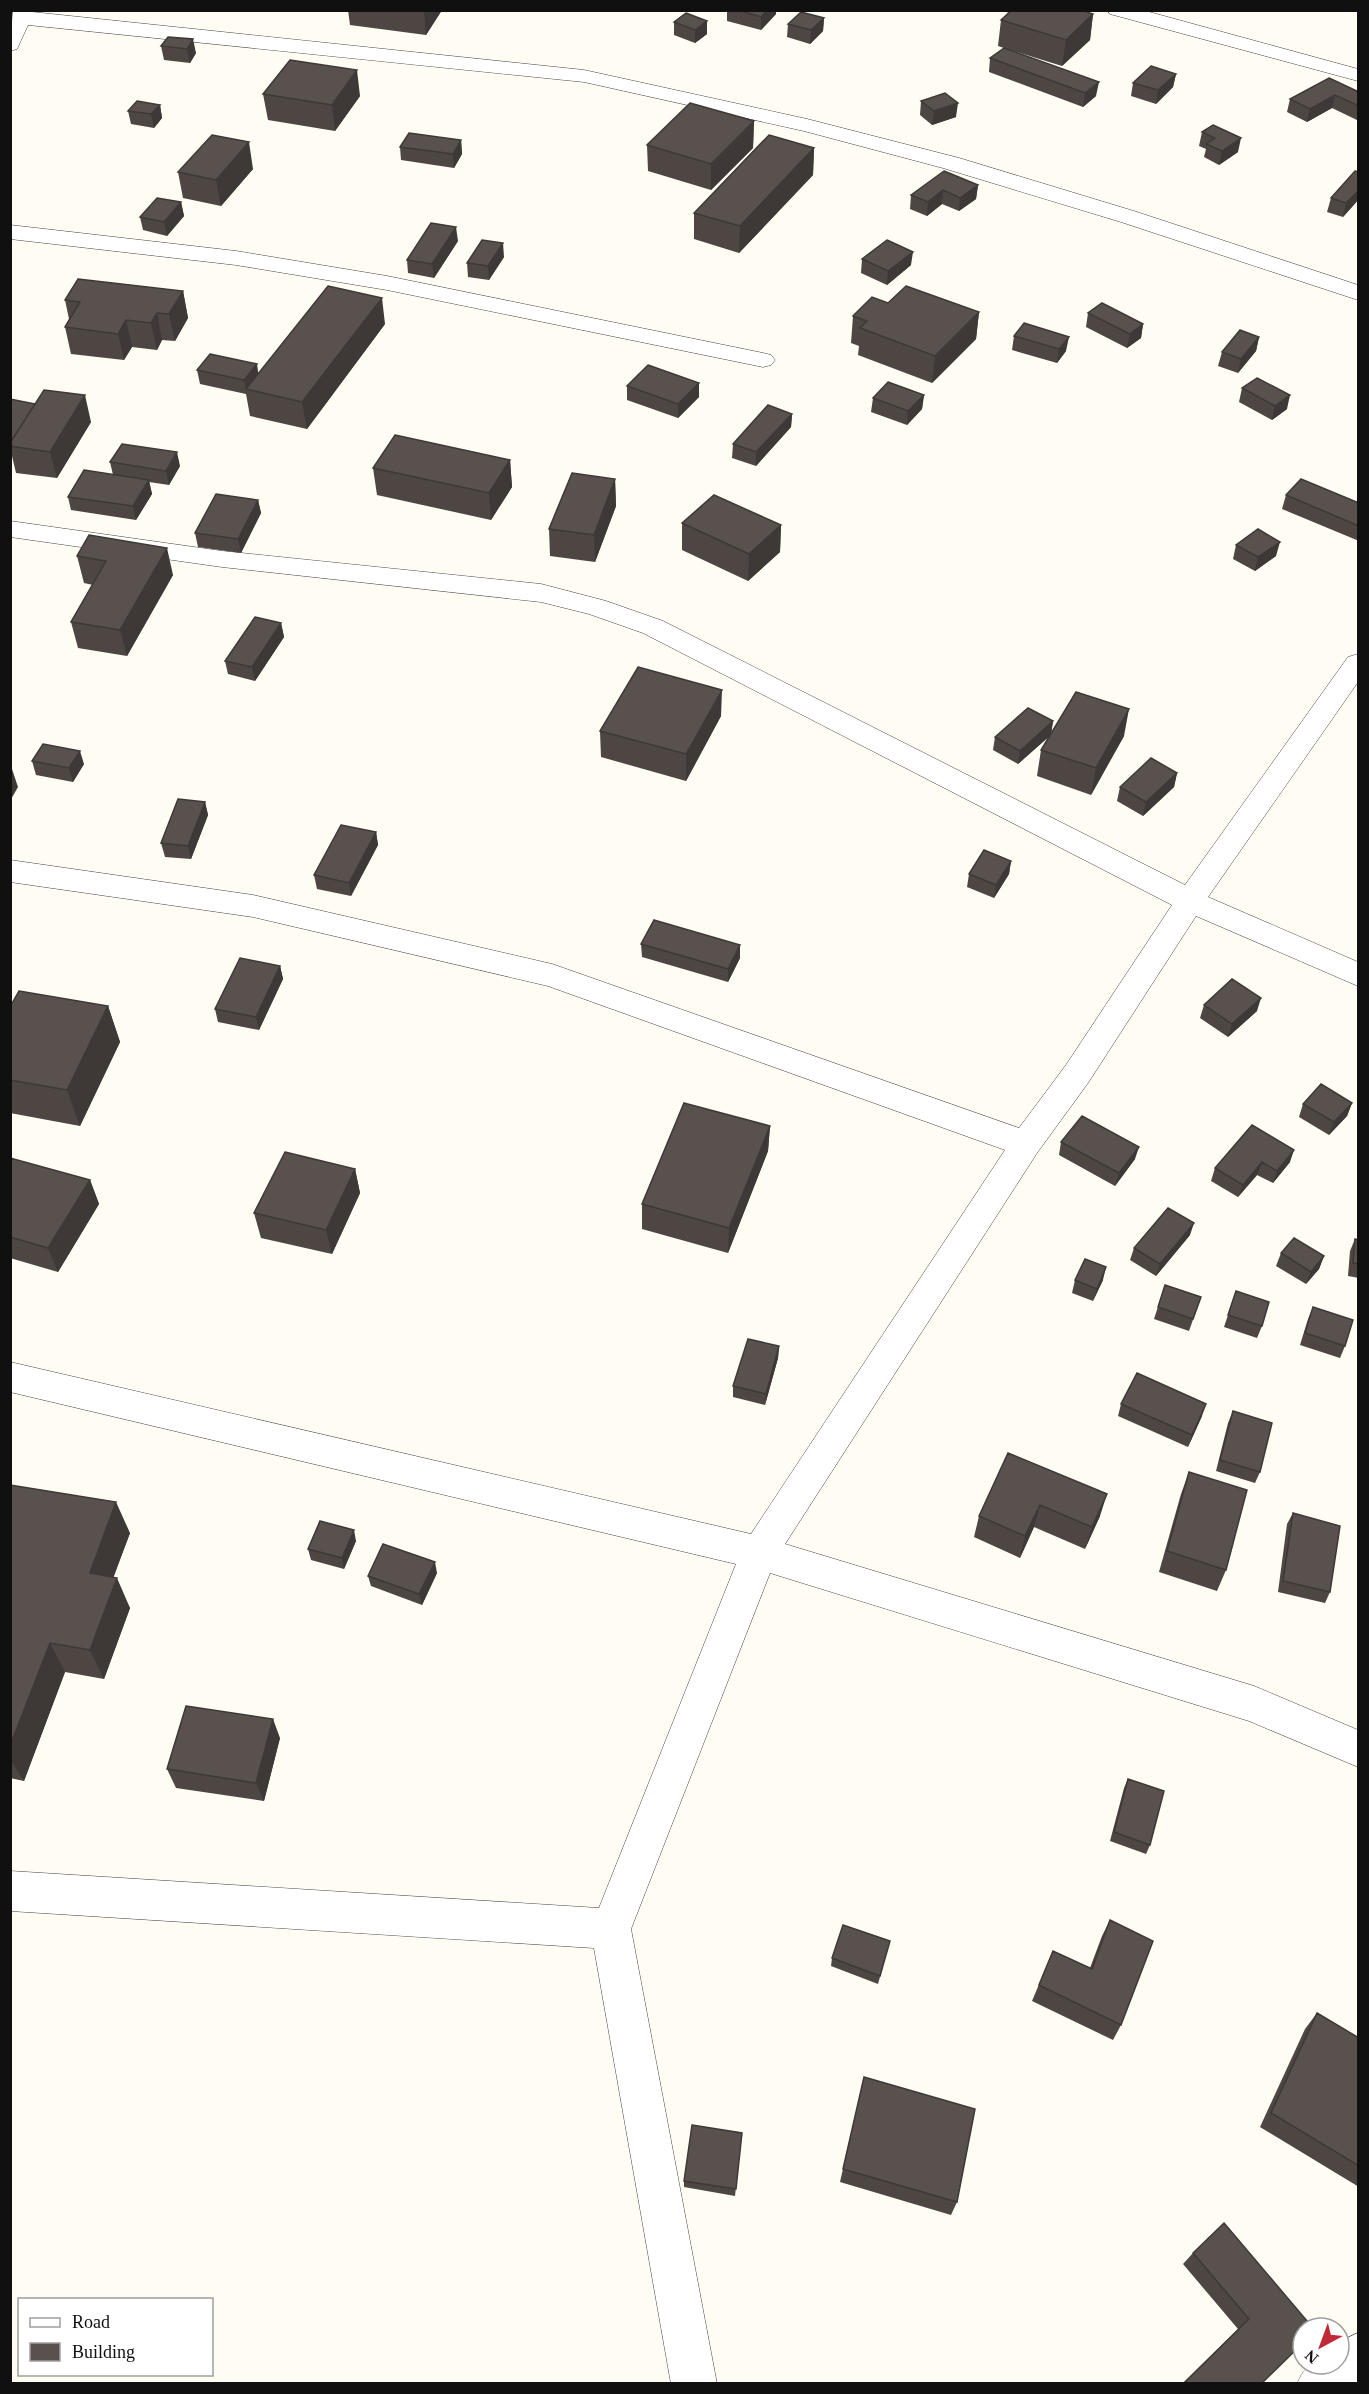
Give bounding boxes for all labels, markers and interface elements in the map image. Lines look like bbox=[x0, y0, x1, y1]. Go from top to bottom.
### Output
legend bbox=[18, 2298, 213, 2376]
text: Road bbox=[72, 2312, 110, 2332]
north arrow bbox=[1291, 2316, 1351, 2376]
text: Building bbox=[72, 2342, 135, 2362]
text: N bbox=[1301, 2346, 1321, 2367]

